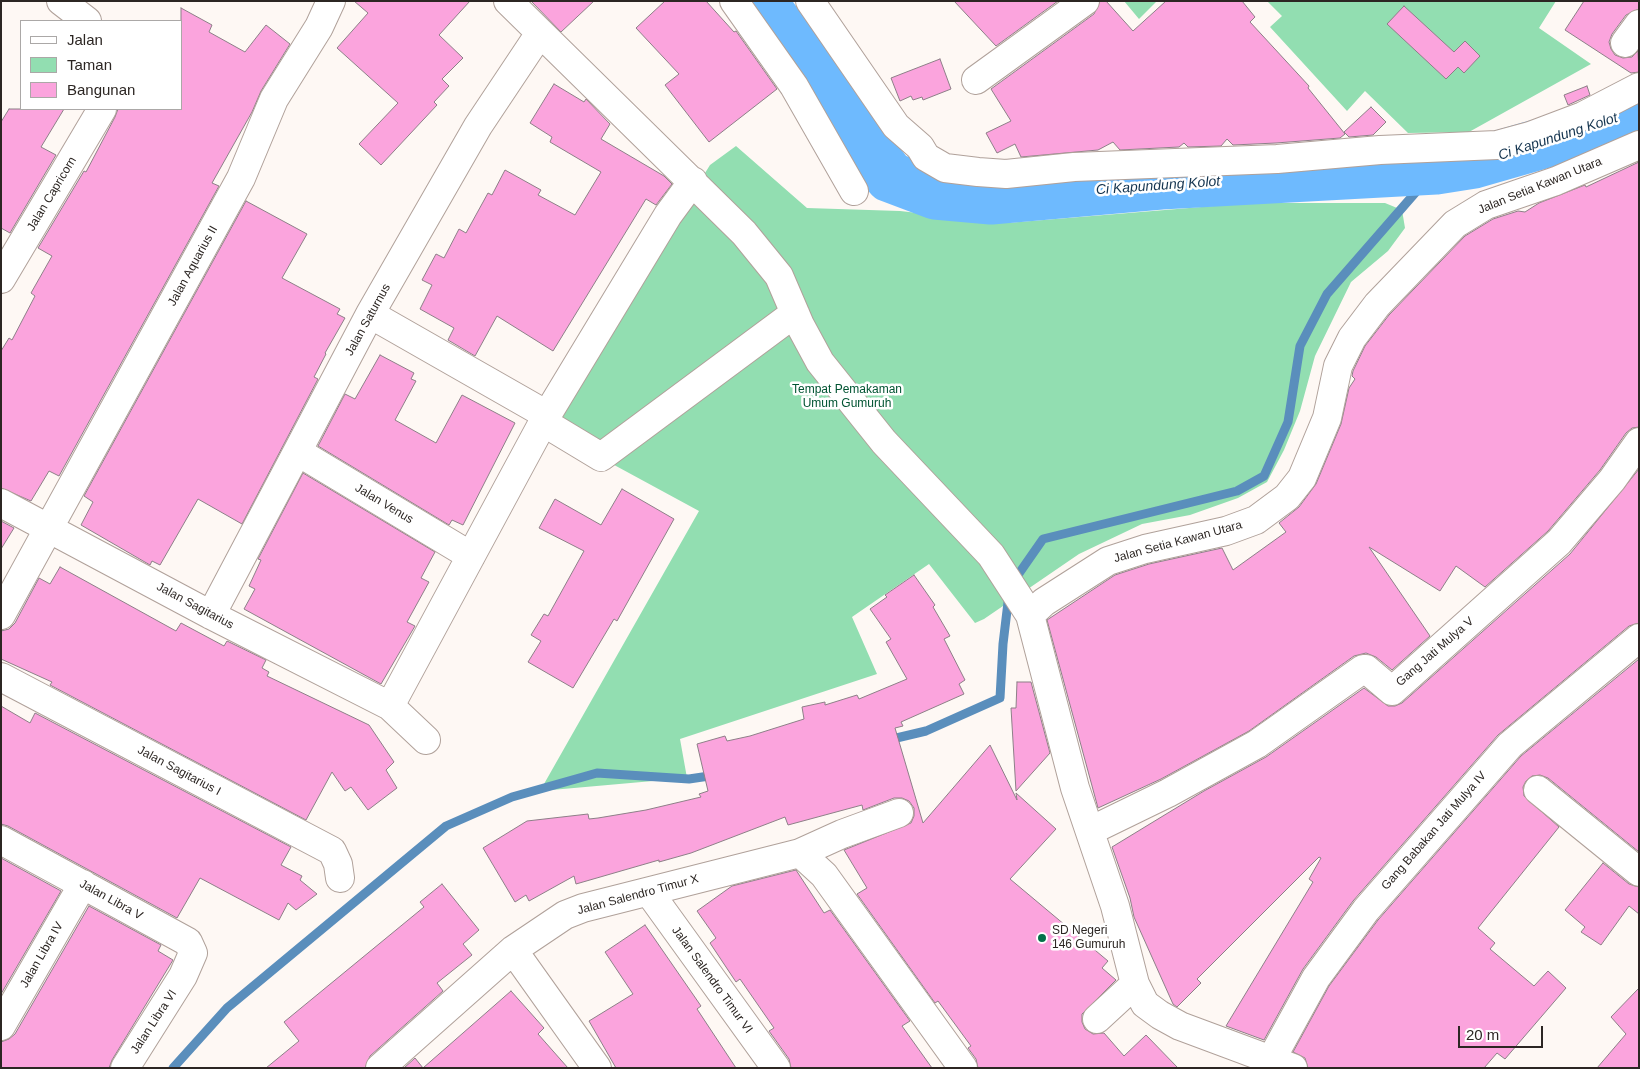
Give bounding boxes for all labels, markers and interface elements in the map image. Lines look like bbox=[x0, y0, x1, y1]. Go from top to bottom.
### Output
legend bbox=[20, 20, 182, 110]
text: Jalan bbox=[67, 31, 103, 48]
text: Taman bbox=[67, 56, 112, 73]
text: Bangunan bbox=[67, 81, 135, 98]
water label: Ci Kapundung Kolot bbox=[1496, 110, 1620, 164]
street label: Jalan Capricorn bbox=[24, 154, 80, 234]
street label: Jalan Setia Kawan Utara bbox=[1476, 155, 1604, 217]
water label: Ci Kapundung Kolot bbox=[1095, 173, 1221, 199]
street label: Jalan Aquarius II bbox=[165, 223, 221, 309]
street label: Jalan Saturnus bbox=[342, 282, 394, 358]
park label: Tempat Pemakaman Umum Gumuruh bbox=[792, 383, 902, 411]
street label: Jalan Venus bbox=[352, 481, 416, 527]
street label: Jalan Setia Kawan Utara bbox=[1112, 518, 1244, 566]
street label: Jalan Sagitarius bbox=[154, 580, 236, 632]
street label: Gang Jati Mulya V bbox=[1393, 614, 1477, 690]
street label: Jalan Sagitarius I bbox=[135, 743, 223, 799]
street label: Gang Babakan Jati Mulya IV bbox=[1379, 769, 1489, 893]
street label: Jalan Salendro Timur X bbox=[576, 872, 700, 918]
street label: Jalan Libra V bbox=[77, 877, 145, 923]
street label: Jalan Libra IV bbox=[17, 920, 67, 990]
street label: Jalan Salendro Timur VI bbox=[668, 924, 756, 1036]
place label: SD Negeri 146 Gumuruh bbox=[1052, 924, 1125, 952]
marker: SD Negeri 146 Gumuruh bbox=[1036, 932, 1048, 944]
street label: Jalan Libra VI bbox=[128, 987, 180, 1057]
scale bar bbox=[1460, 1016, 1545, 1048]
text: 20 m bbox=[1466, 1026, 1499, 1043]

